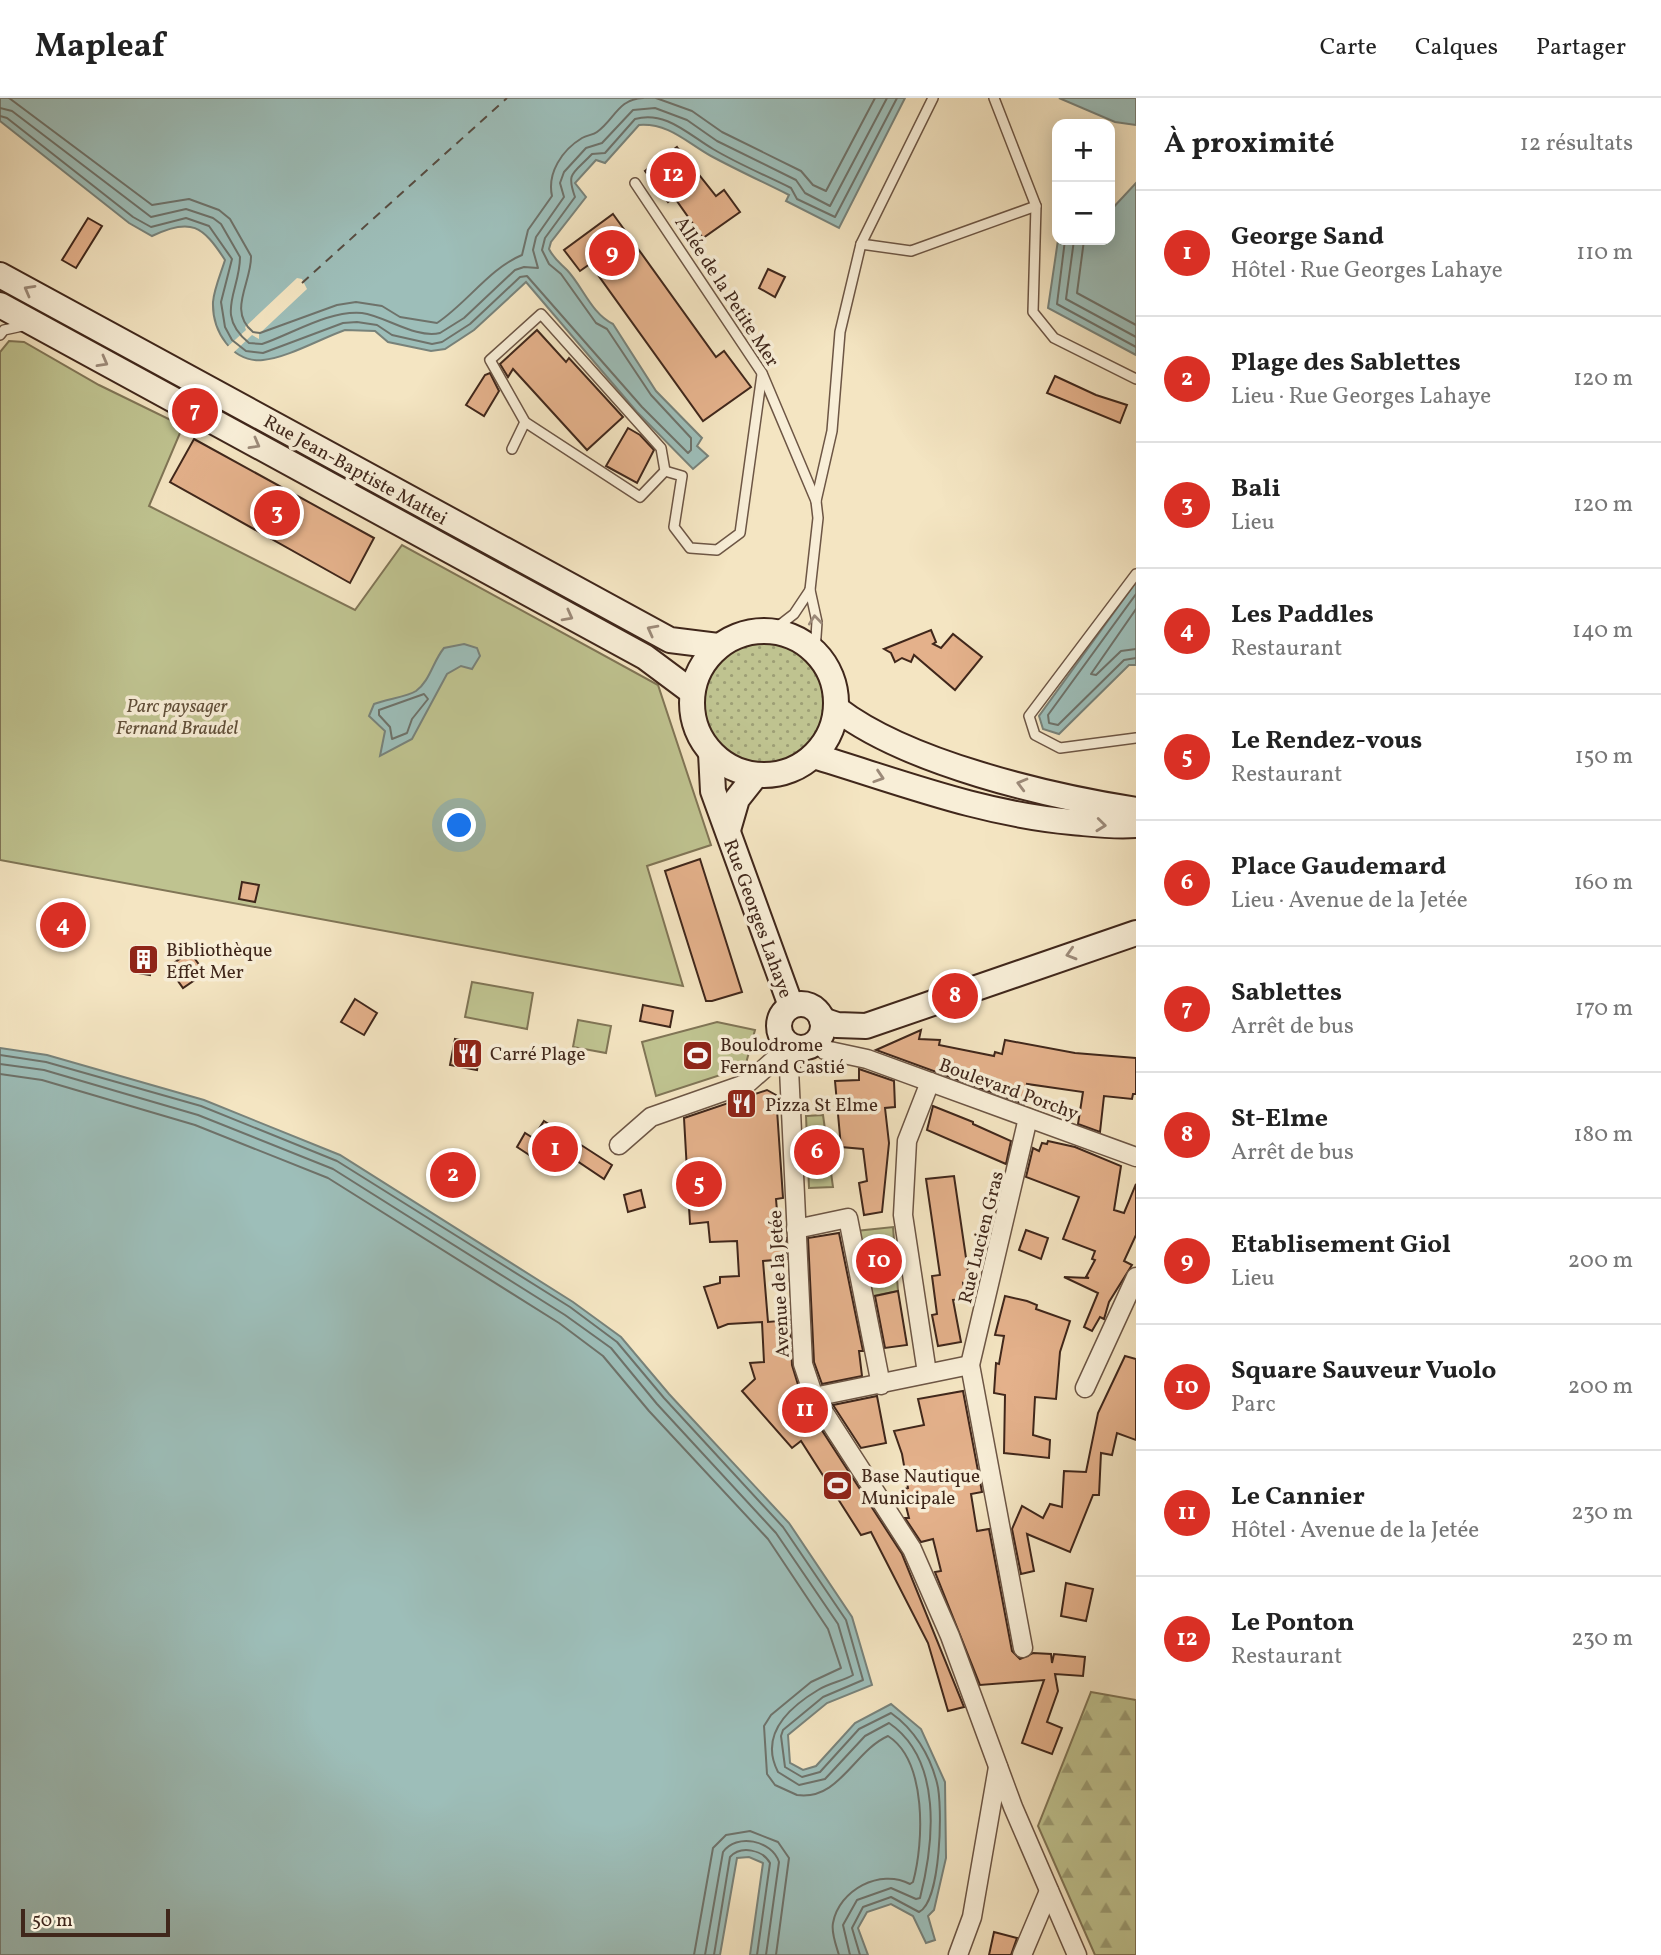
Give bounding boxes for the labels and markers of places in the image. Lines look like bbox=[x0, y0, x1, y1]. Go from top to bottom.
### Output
pin: 12 bbox=[650, 149, 696, 201]
pin: 9 bbox=[589, 227, 635, 279]
pin: 7 bbox=[172, 385, 218, 437]
pin: 3 bbox=[254, 487, 300, 539]
pin: 4 bbox=[40, 899, 86, 951]
place label: Bibliothèque Effet Mer bbox=[166, 938, 272, 986]
building icon: Bibliothèque Effet Mer bbox=[126, 943, 160, 977]
pin: 8 bbox=[932, 970, 978, 1022]
place label: Boulodrome Fernand Castié bbox=[720, 1033, 845, 1081]
restaurant icon: Carré Plage bbox=[450, 1036, 484, 1070]
sports icon: Boulodrome Fernand Castié bbox=[680, 1038, 714, 1072]
place label: Carré Plage bbox=[490, 1042, 586, 1068]
restaurant icon: Pizza St Elme bbox=[725, 1087, 759, 1121]
place label: Pizza St Elme bbox=[765, 1093, 878, 1119]
pin: 1 bbox=[532, 1123, 578, 1175]
pin: 6 bbox=[794, 1126, 840, 1178]
pin: 2 bbox=[430, 1149, 476, 1201]
pin: 5 bbox=[676, 1158, 722, 1210]
pin: 10 bbox=[856, 1235, 902, 1287]
pin: 11 bbox=[782, 1384, 828, 1436]
place label: Base Nautique Municipale bbox=[861, 1464, 980, 1512]
sports icon: Base Nautique Municipale bbox=[821, 1469, 855, 1503]

